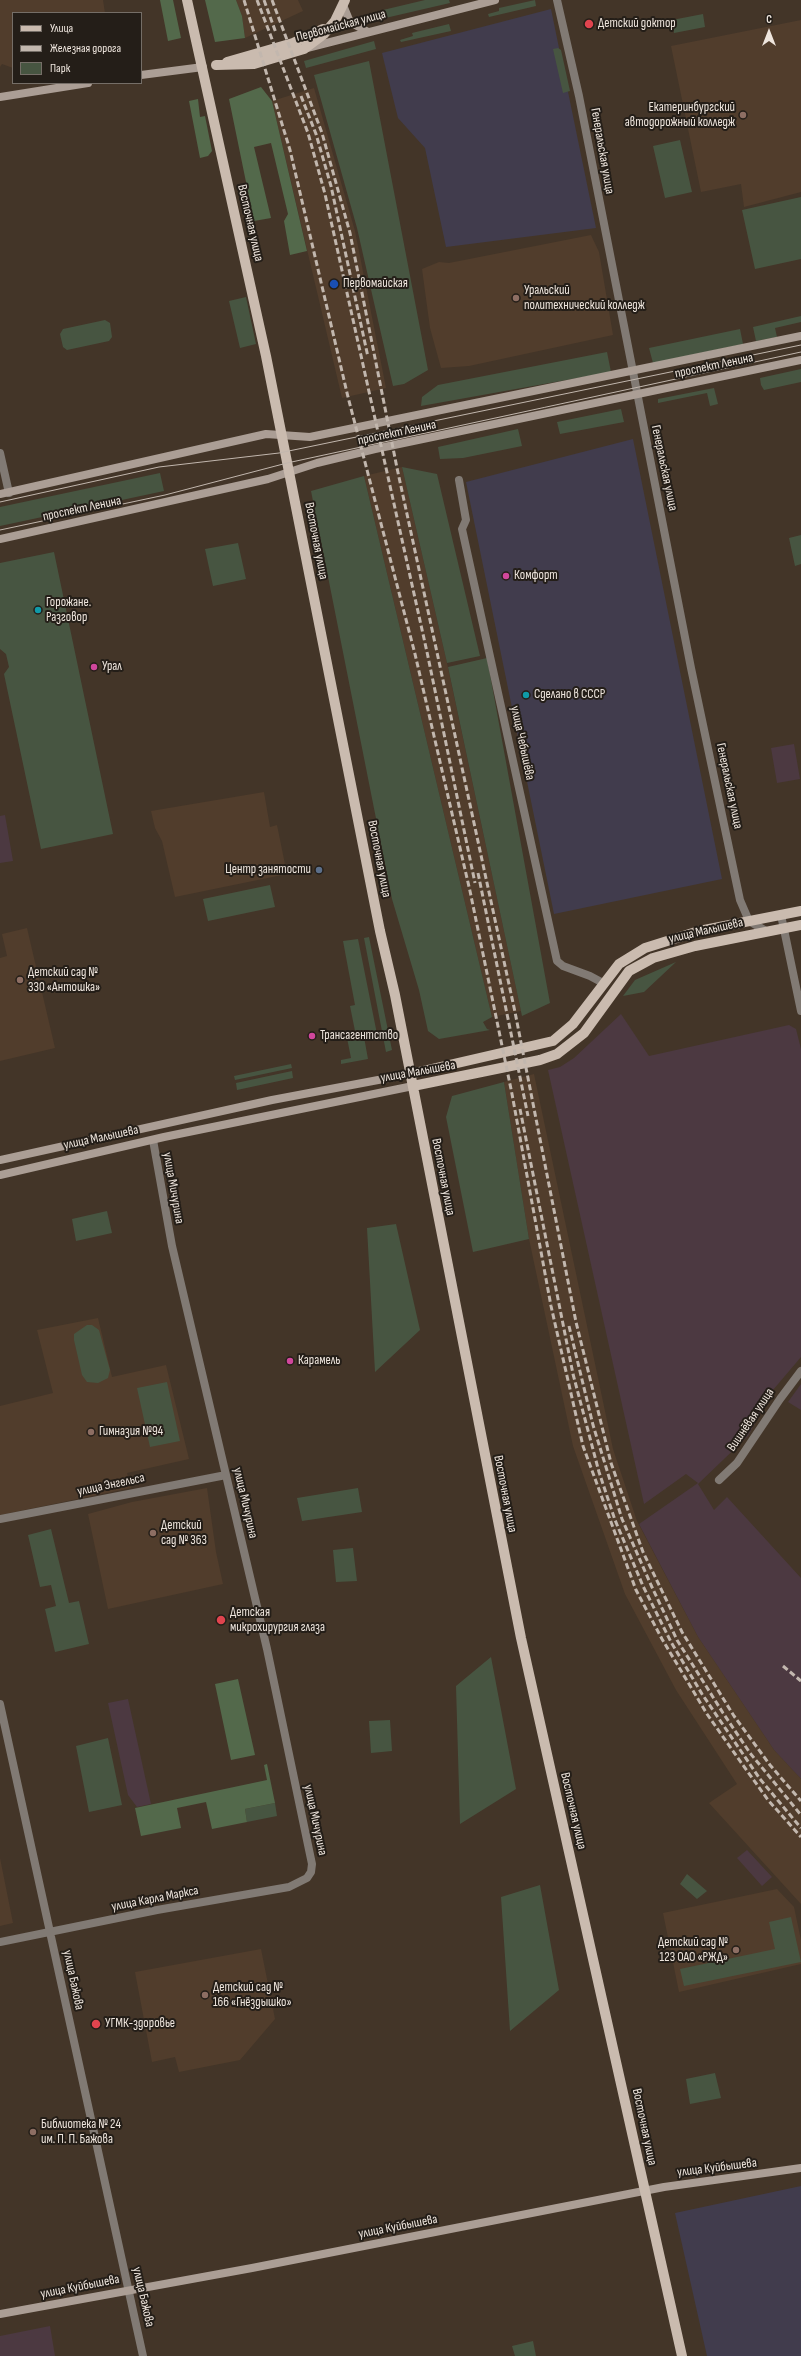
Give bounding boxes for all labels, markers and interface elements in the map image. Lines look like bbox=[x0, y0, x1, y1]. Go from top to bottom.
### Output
street label: Первомайская улица bbox=[294, 7, 388, 45]
legend bbox=[12, 12, 142, 84]
north arrow bbox=[749, 12, 789, 52]
text: С bbox=[766, 13, 772, 26]
place label: Детский доктор bbox=[598, 16, 676, 32]
marker: Детский доктор bbox=[583, 18, 595, 30]
text: Улица bbox=[50, 21, 73, 36]
text: Железная дорога bbox=[50, 41, 121, 56]
text: Парк bbox=[50, 61, 70, 76]
place label: Екатеринбургский автодорожный колледж bbox=[625, 100, 735, 131]
street label: Генеральская улица bbox=[587, 107, 617, 195]
marker: Екатеринбургский автодорожный колледж bbox=[738, 110, 748, 120]
street label: Восточная улица bbox=[234, 183, 266, 263]
place label: Первомайская bbox=[343, 276, 408, 292]
marker: Первомайская bbox=[328, 278, 340, 290]
place label: Уральский политехнический колледж bbox=[524, 283, 645, 314]
marker: Уральский политехнический колледж bbox=[511, 293, 521, 303]
street label: проспект Ленина bbox=[673, 350, 755, 382]
street label: проспект Ленина bbox=[356, 417, 438, 449]
street label: Генеральская улица bbox=[647, 424, 681, 512]
street label: проспект Ленина bbox=[41, 493, 123, 525]
street label: Восточная улица bbox=[301, 501, 331, 581]
place label: Комфорт bbox=[514, 568, 558, 584]
marker: Комфорт bbox=[501, 571, 511, 581]
place label: Горожане. Разговор bbox=[46, 595, 91, 626]
marker: Горожане. Разговор bbox=[33, 605, 43, 615]
place label: Урал bbox=[102, 659, 122, 675]
marker: Урал bbox=[89, 662, 99, 672]
place label: Сделано в СССР bbox=[534, 687, 605, 703]
marker: Сделано в СССР bbox=[521, 690, 531, 700]
street label: улица Чебышёва bbox=[507, 704, 537, 782]
street label: Генеральская улица bbox=[712, 742, 746, 830]
street label: Восточная улица bbox=[364, 819, 394, 899]
place label: Центр занятости bbox=[225, 862, 311, 878]
marker: Центр занятости bbox=[314, 865, 324, 875]
street label: улица Малышева bbox=[667, 915, 745, 947]
place label: Детский сад № 330 «Антошка» bbox=[28, 965, 100, 996]
marker: Детский сад № 330 «Антошка» bbox=[15, 975, 25, 985]
place label: Трансагентство bbox=[320, 1028, 398, 1044]
marker: Трансагентство bbox=[307, 1031, 317, 1041]
street label: улица Малышева bbox=[379, 1058, 457, 1086]
street label: улица Малышева bbox=[62, 1122, 140, 1154]
street label: Восточная улица bbox=[428, 1137, 458, 1217]
street label: улица Мичурина bbox=[159, 1151, 187, 1225]
place label: Карамель bbox=[298, 1353, 340, 1369]
marker: Карамель bbox=[285, 1356, 295, 1366]
street label: Вишнёвая улица bbox=[724, 1385, 778, 1455]
place label: Гимназия №94 bbox=[99, 1424, 163, 1440]
marker: Гимназия №94 bbox=[86, 1427, 96, 1437]
street label: Восточная улица bbox=[490, 1454, 520, 1534]
street label: улица Мичурина bbox=[229, 1466, 261, 1540]
street label: улица Энгельса bbox=[76, 1470, 146, 1500]
place label: Детский сад № 363 bbox=[161, 1518, 207, 1549]
marker: Детский сад № 363 bbox=[148, 1528, 158, 1538]
place label: Детская микрохирургия глаза bbox=[230, 1605, 325, 1636]
marker: Детская микрохирургия глаза bbox=[215, 1614, 227, 1626]
street label: Восточная улица bbox=[557, 1771, 589, 1851]
street label: улица Мичурина bbox=[300, 1783, 330, 1857]
street label: улица Карла Маркса bbox=[110, 1883, 200, 1915]
place label: Детский сад № 123 ОАО «РЖД» bbox=[658, 1935, 728, 1966]
marker: Детский сад № 123 ОАО «РЖД» bbox=[731, 1945, 741, 1955]
street label: улица Бажова bbox=[59, 1949, 87, 2011]
place label: Детский сад № 166 «Гнёздышко» bbox=[213, 1980, 292, 2011]
marker: Детский сад № 166 «Гнёздышко» bbox=[200, 1990, 210, 2000]
place label: УГМК-здоровье bbox=[105, 2016, 175, 2032]
marker: УГМК-здоровье bbox=[90, 2018, 102, 2030]
street label: Восточная улица bbox=[628, 2087, 660, 2167]
place label: Библиотека № 24 им. П. П. Бажова bbox=[41, 2117, 121, 2148]
marker: Библиотека № 24 им. П. П. Бажова bbox=[28, 2127, 38, 2137]
street label: улица Куйбышева bbox=[676, 2155, 758, 2181]
street label: улица Куйбышева bbox=[357, 2212, 439, 2242]
street label: улица Бажова bbox=[129, 2266, 157, 2328]
street label: улица Куйбышева bbox=[39, 2272, 121, 2302]

